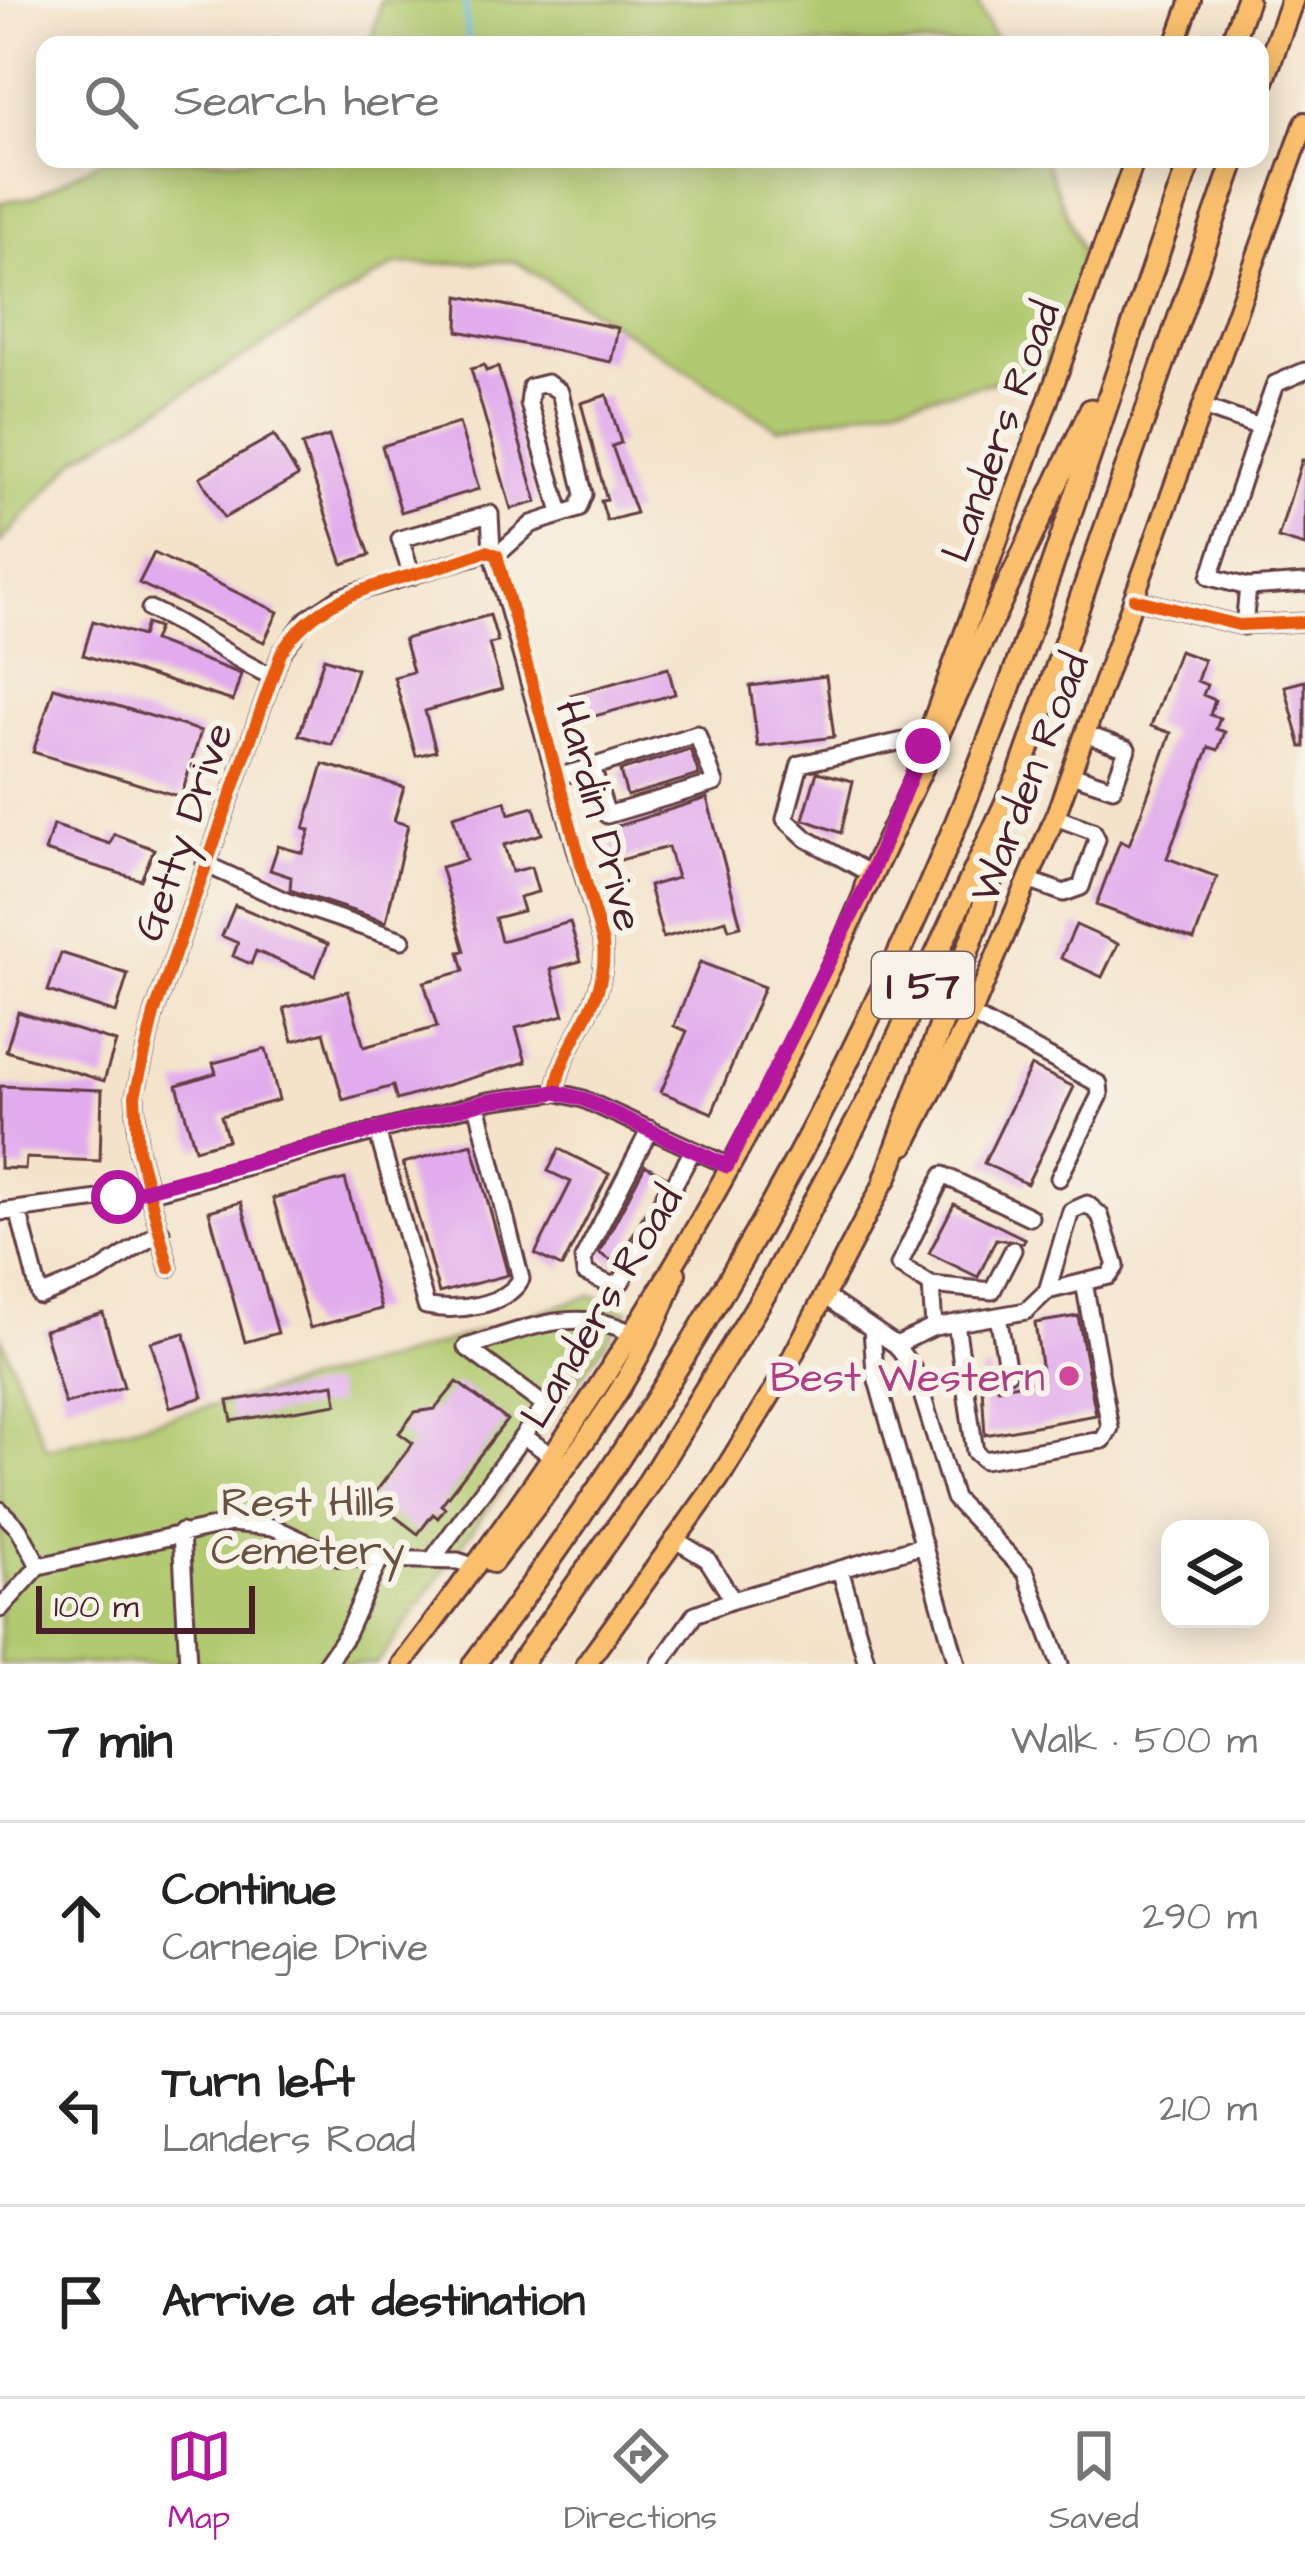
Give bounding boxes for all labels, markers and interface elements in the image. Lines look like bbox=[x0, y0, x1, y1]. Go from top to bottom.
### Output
search box bbox=[36, 36, 1269, 168]
icon: search bbox=[78, 69, 144, 135]
text: Search here bbox=[174, 71, 440, 133]
street label: Landers Road bbox=[928, 294, 1076, 570]
street label: Warden Road bbox=[957, 645, 1105, 911]
street label: Hardin Drive bbox=[539, 694, 657, 938]
street label: Getty Drive bbox=[120, 715, 250, 949]
route end bbox=[896, 719, 950, 773]
road number: I 57 bbox=[872, 952, 974, 1018]
route start bbox=[91, 1170, 145, 1224]
street label: Landers Road bbox=[507, 1175, 698, 1440]
place label: Best Western bbox=[770, 1350, 1045, 1408]
marker: Best Western bbox=[1056, 1363, 1082, 1389]
park label: Rest Hills Cemetery bbox=[211, 1475, 405, 1582]
map controls bbox=[1161, 1520, 1269, 1628]
button: layers bbox=[1161, 1520, 1269, 1628]
scale bar bbox=[36, 1580, 255, 1633]
text: 100 m bbox=[54, 1584, 139, 1630]
text: 7 min bbox=[48, 1707, 173, 1778]
text: Walk · 500 m bbox=[1011, 1715, 1257, 1769]
text: Continue bbox=[162, 1860, 336, 1922]
icon: ahead bbox=[48, 1885, 114, 1951]
text: 290 m bbox=[1142, 1891, 1257, 1945]
text: Carnegie Drive bbox=[162, 1922, 428, 1976]
text: Turn left bbox=[162, 2052, 355, 2114]
icon: left bbox=[48, 2077, 114, 2143]
text: 210 m bbox=[1159, 2083, 1257, 2137]
text: Landers Road bbox=[162, 2114, 416, 2168]
icon: arrive bbox=[48, 2269, 114, 2335]
text: Arrive at destination bbox=[162, 2271, 585, 2333]
tab: Map bbox=[166, 2423, 232, 2541]
tab: Directions bbox=[564, 2423, 717, 2541]
tab: Saved bbox=[1049, 2423, 1139, 2541]

